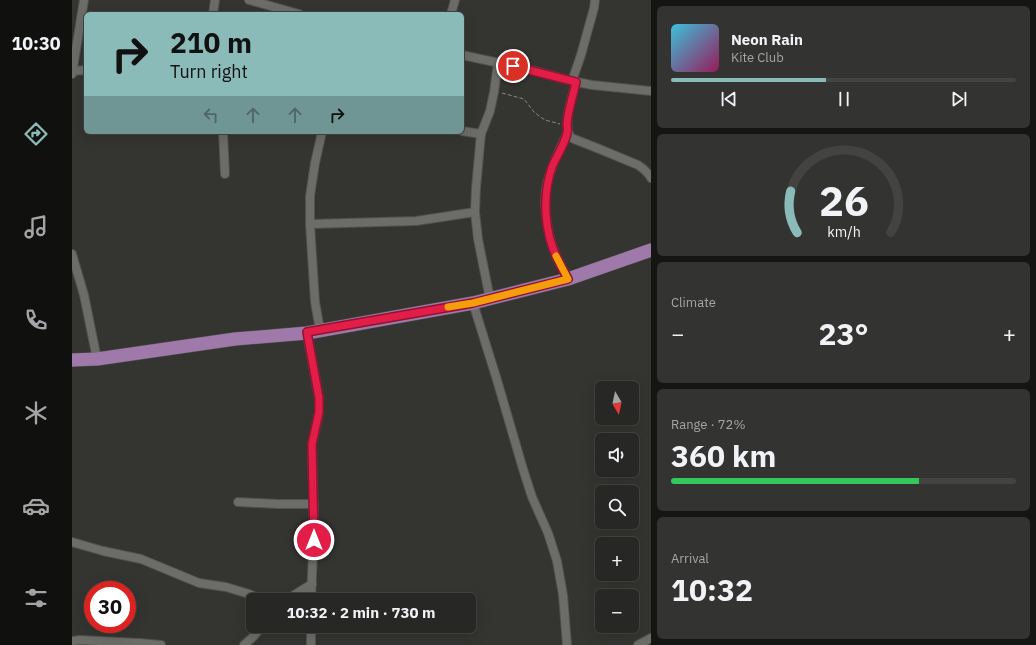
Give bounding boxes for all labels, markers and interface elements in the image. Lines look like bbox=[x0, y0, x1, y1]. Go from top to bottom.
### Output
text: 210 m bbox=[170, 24, 252, 61]
icon: right bbox=[104, 28, 156, 80]
text: Neon Rain bbox=[731, 30, 803, 49]
text: 10:30 bbox=[11, 32, 61, 55]
pin bbox=[496, 49, 530, 83]
text: Kite Club bbox=[731, 49, 784, 66]
icon: arrive bbox=[502, 55, 524, 77]
text: Turn right bbox=[170, 60, 248, 83]
icon: previous bbox=[718, 88, 740, 110]
icon: pause bbox=[833, 88, 855, 110]
icon: next bbox=[948, 88, 970, 110]
icon: left bbox=[200, 104, 222, 126]
icon: ahead bbox=[242, 104, 264, 126]
icon: ahead bbox=[284, 104, 306, 126]
icon: right bbox=[326, 104, 348, 126]
icon: directions bbox=[22, 120, 50, 148]
text: 26 bbox=[819, 172, 868, 226]
icon: music bbox=[22, 213, 50, 241]
text: km/h bbox=[827, 221, 860, 240]
text: Climate bbox=[671, 294, 716, 311]
icon: phone bbox=[22, 306, 50, 334]
text: 23° bbox=[818, 314, 869, 353]
text: − bbox=[671, 319, 684, 348]
text: + bbox=[1003, 319, 1016, 348]
north arrow bbox=[595, 381, 639, 425]
map controls bbox=[595, 381, 639, 633]
icon: climate bbox=[22, 399, 50, 427]
text: Range · 72% bbox=[671, 416, 745, 433]
button: sound bbox=[595, 433, 639, 477]
text: 360 km bbox=[671, 436, 776, 475]
button: search bbox=[595, 485, 639, 529]
icon: car bbox=[22, 492, 50, 520]
position arrow bbox=[293, 519, 335, 561]
button: + bbox=[595, 537, 639, 581]
text: Arrival bbox=[671, 550, 709, 567]
text: 10:32 bbox=[671, 570, 753, 609]
speed limit sign: 30 bbox=[84, 581, 136, 633]
icon: filters bbox=[22, 584, 50, 612]
button: − bbox=[595, 589, 639, 633]
text: 10:32 · 2 min · 730 m bbox=[287, 603, 435, 622]

